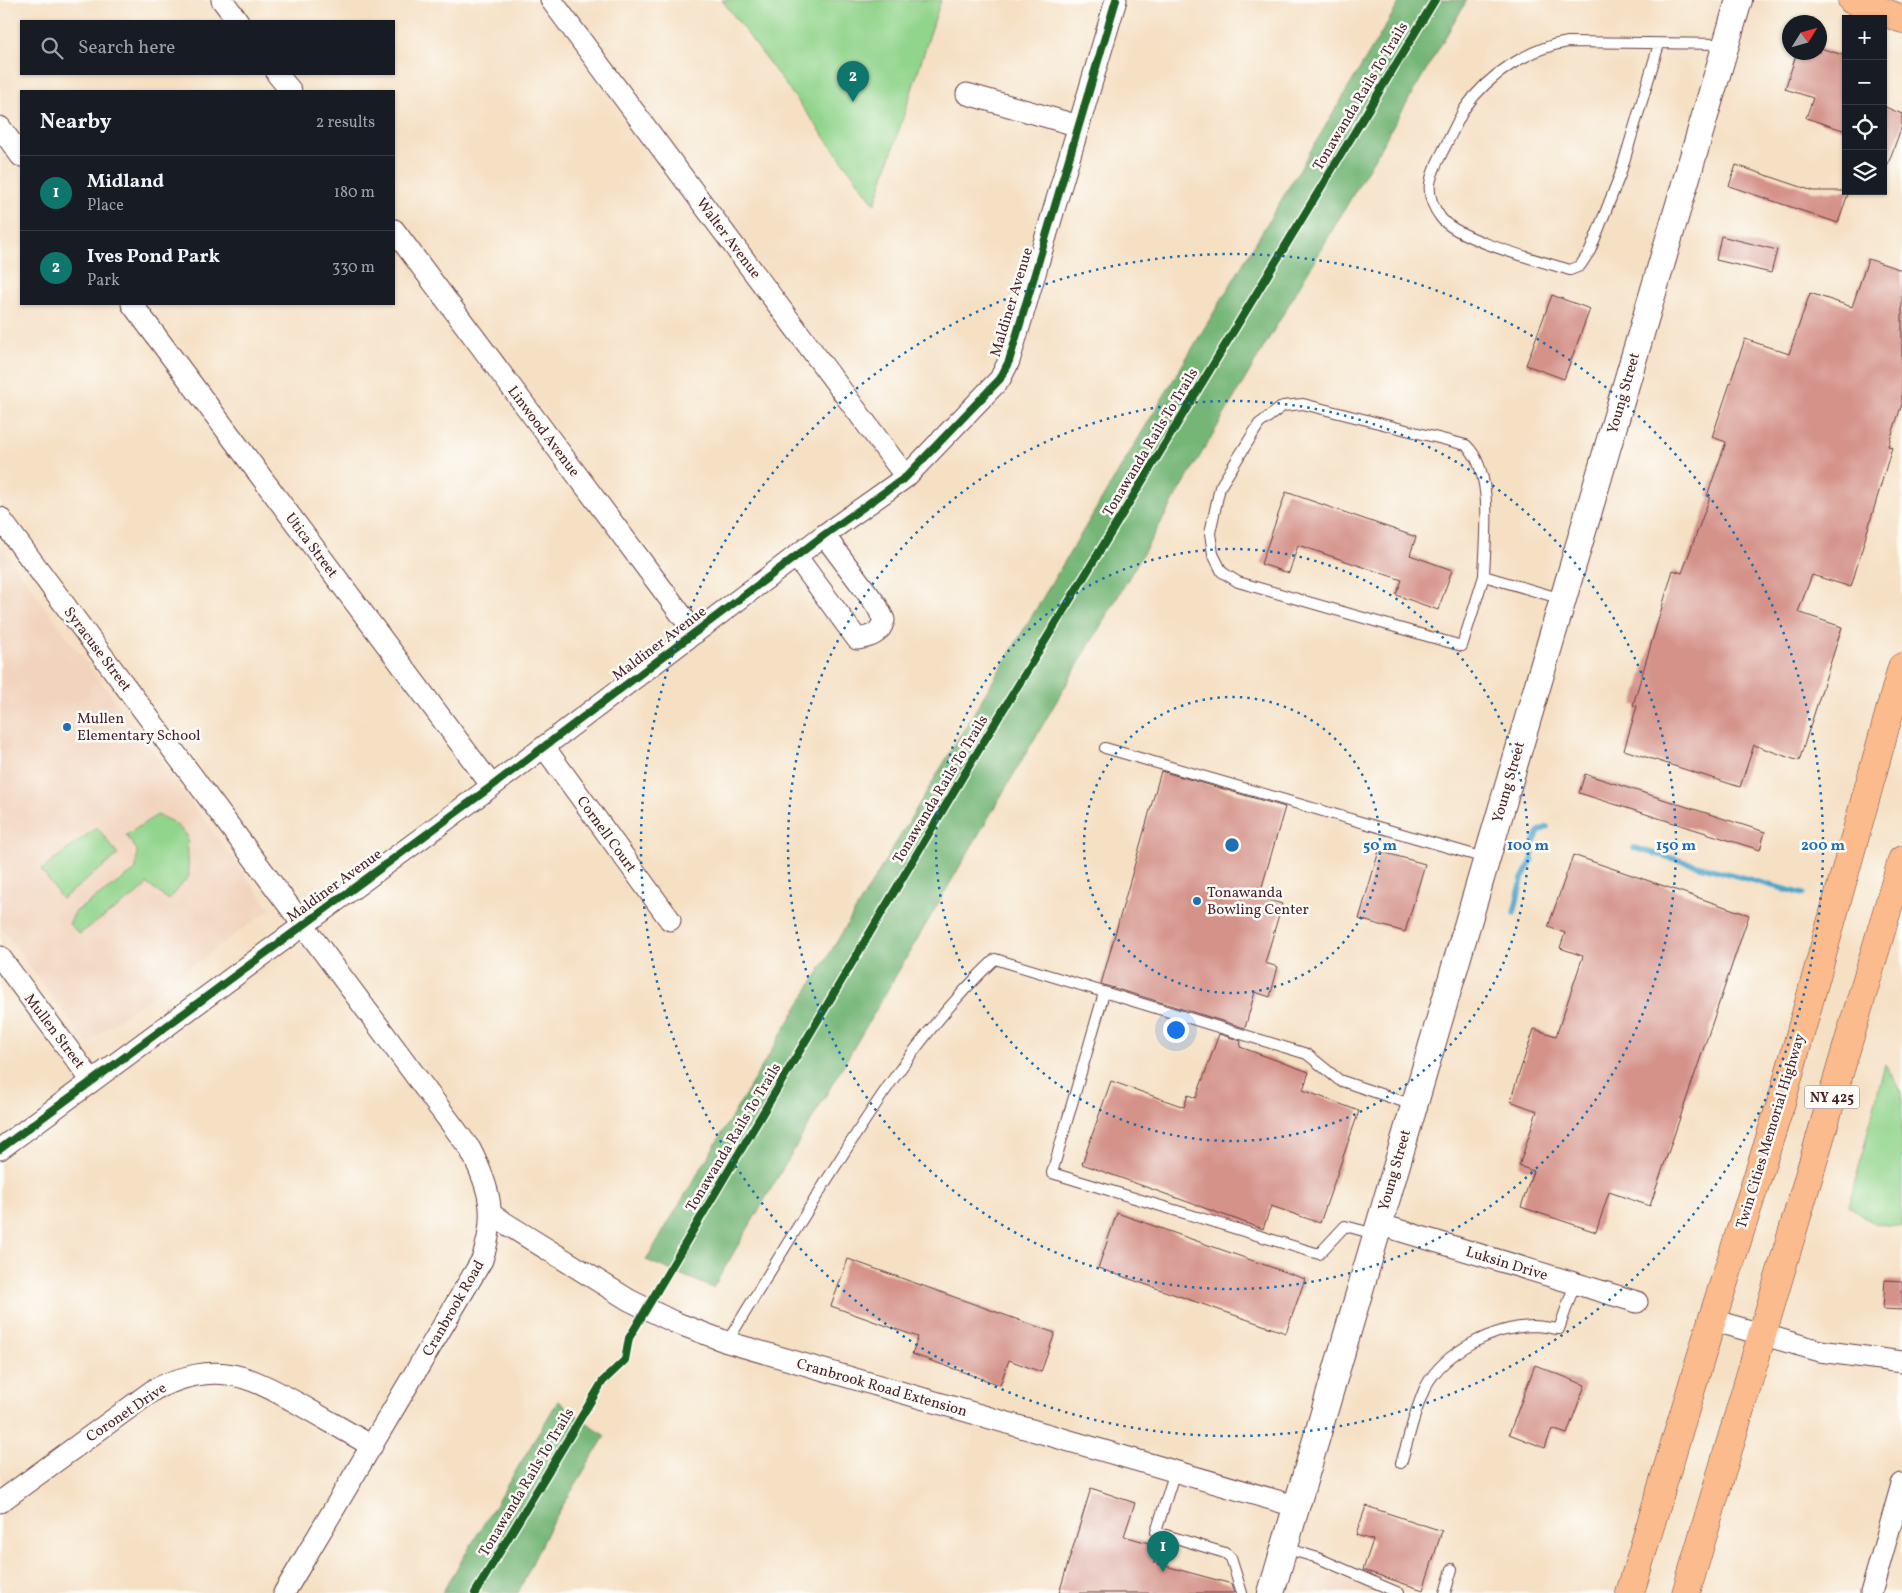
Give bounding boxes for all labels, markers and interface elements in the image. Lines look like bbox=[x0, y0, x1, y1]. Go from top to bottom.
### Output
north arrow bbox=[1782, 15, 1827, 60]
map controls bbox=[1842, 15, 1887, 195]
button: + bbox=[1842, 15, 1887, 60]
street label: Tonawanda Rails To Trails bbox=[1309, 19, 1414, 175]
search box bbox=[20, 20, 395, 75]
icon: search bbox=[38, 34, 66, 62]
text: Search here bbox=[78, 35, 175, 61]
button: − bbox=[1842, 60, 1887, 105]
pin: 2 bbox=[837, 61, 869, 102]
button: locate bbox=[1842, 105, 1887, 150]
text: Nearby bbox=[40, 108, 111, 137]
text: 2 results bbox=[316, 112, 375, 134]
button: layers bbox=[1842, 150, 1887, 195]
text: Midland bbox=[87, 169, 164, 195]
text: 1 bbox=[53, 182, 59, 204]
text: 180 m bbox=[334, 182, 375, 204]
street label: Walter Avenue bbox=[690, 194, 765, 284]
text: Place bbox=[87, 195, 124, 217]
text: Ives Pond Park bbox=[87, 244, 220, 270]
street label: Maldiner Avenue bbox=[986, 245, 1039, 360]
text: 2 bbox=[52, 257, 60, 279]
text: 330 m bbox=[332, 257, 375, 279]
text: Park bbox=[87, 270, 120, 292]
street label: Young Street bbox=[1603, 350, 1646, 436]
street label: Tonawanda Rails To Trails bbox=[1099, 365, 1204, 521]
street label: Linwood Avenue bbox=[502, 382, 584, 482]
street label: Utica Street bbox=[279, 509, 342, 583]
street label: Maldiner Avenue bbox=[608, 602, 711, 687]
street label: Syracuse Street bbox=[58, 603, 136, 697]
place label: Mullen Elementary School bbox=[77, 709, 200, 747]
street label: Tonawanda Rails To Trails bbox=[889, 712, 994, 868]
marker: Mullen Elementary School bbox=[61, 721, 73, 733]
street label: Young Street bbox=[1488, 739, 1531, 825]
street label: Cornell Court bbox=[571, 792, 641, 877]
centre of rings bbox=[1223, 836, 1241, 854]
text: 50 m bbox=[1363, 836, 1397, 857]
text: 100 m bbox=[1507, 836, 1550, 857]
text: 150 m bbox=[1656, 836, 1696, 857]
text: 200 m bbox=[1801, 836, 1845, 857]
street label: Maldiner Avenue bbox=[283, 844, 387, 928]
place label: Tonawanda Bowling Center bbox=[1207, 883, 1309, 921]
marker: Tonawanda Bowling Center bbox=[1191, 895, 1203, 907]
street label: Mullen Street bbox=[18, 990, 89, 1074]
your location bbox=[1163, 1017, 1189, 1043]
street label: Twin Cities Memorial Highway bbox=[1732, 1031, 1811, 1232]
street label: Tonawanda Rails To Trails bbox=[682, 1060, 787, 1216]
road number: NY 425 bbox=[1804, 1086, 1860, 1108]
street label: Young Street bbox=[1374, 1127, 1417, 1213]
street label: Luksin Drive bbox=[1463, 1242, 1550, 1287]
street label: Cranbrook Road bbox=[418, 1257, 490, 1361]
street label: Cranbrook Road Extension bbox=[794, 1354, 969, 1423]
street label: Coronet Drive bbox=[82, 1379, 171, 1448]
street label: Tonawanda Rails To Trails bbox=[475, 1405, 580, 1561]
pin: 1 bbox=[1147, 1531, 1179, 1572]

